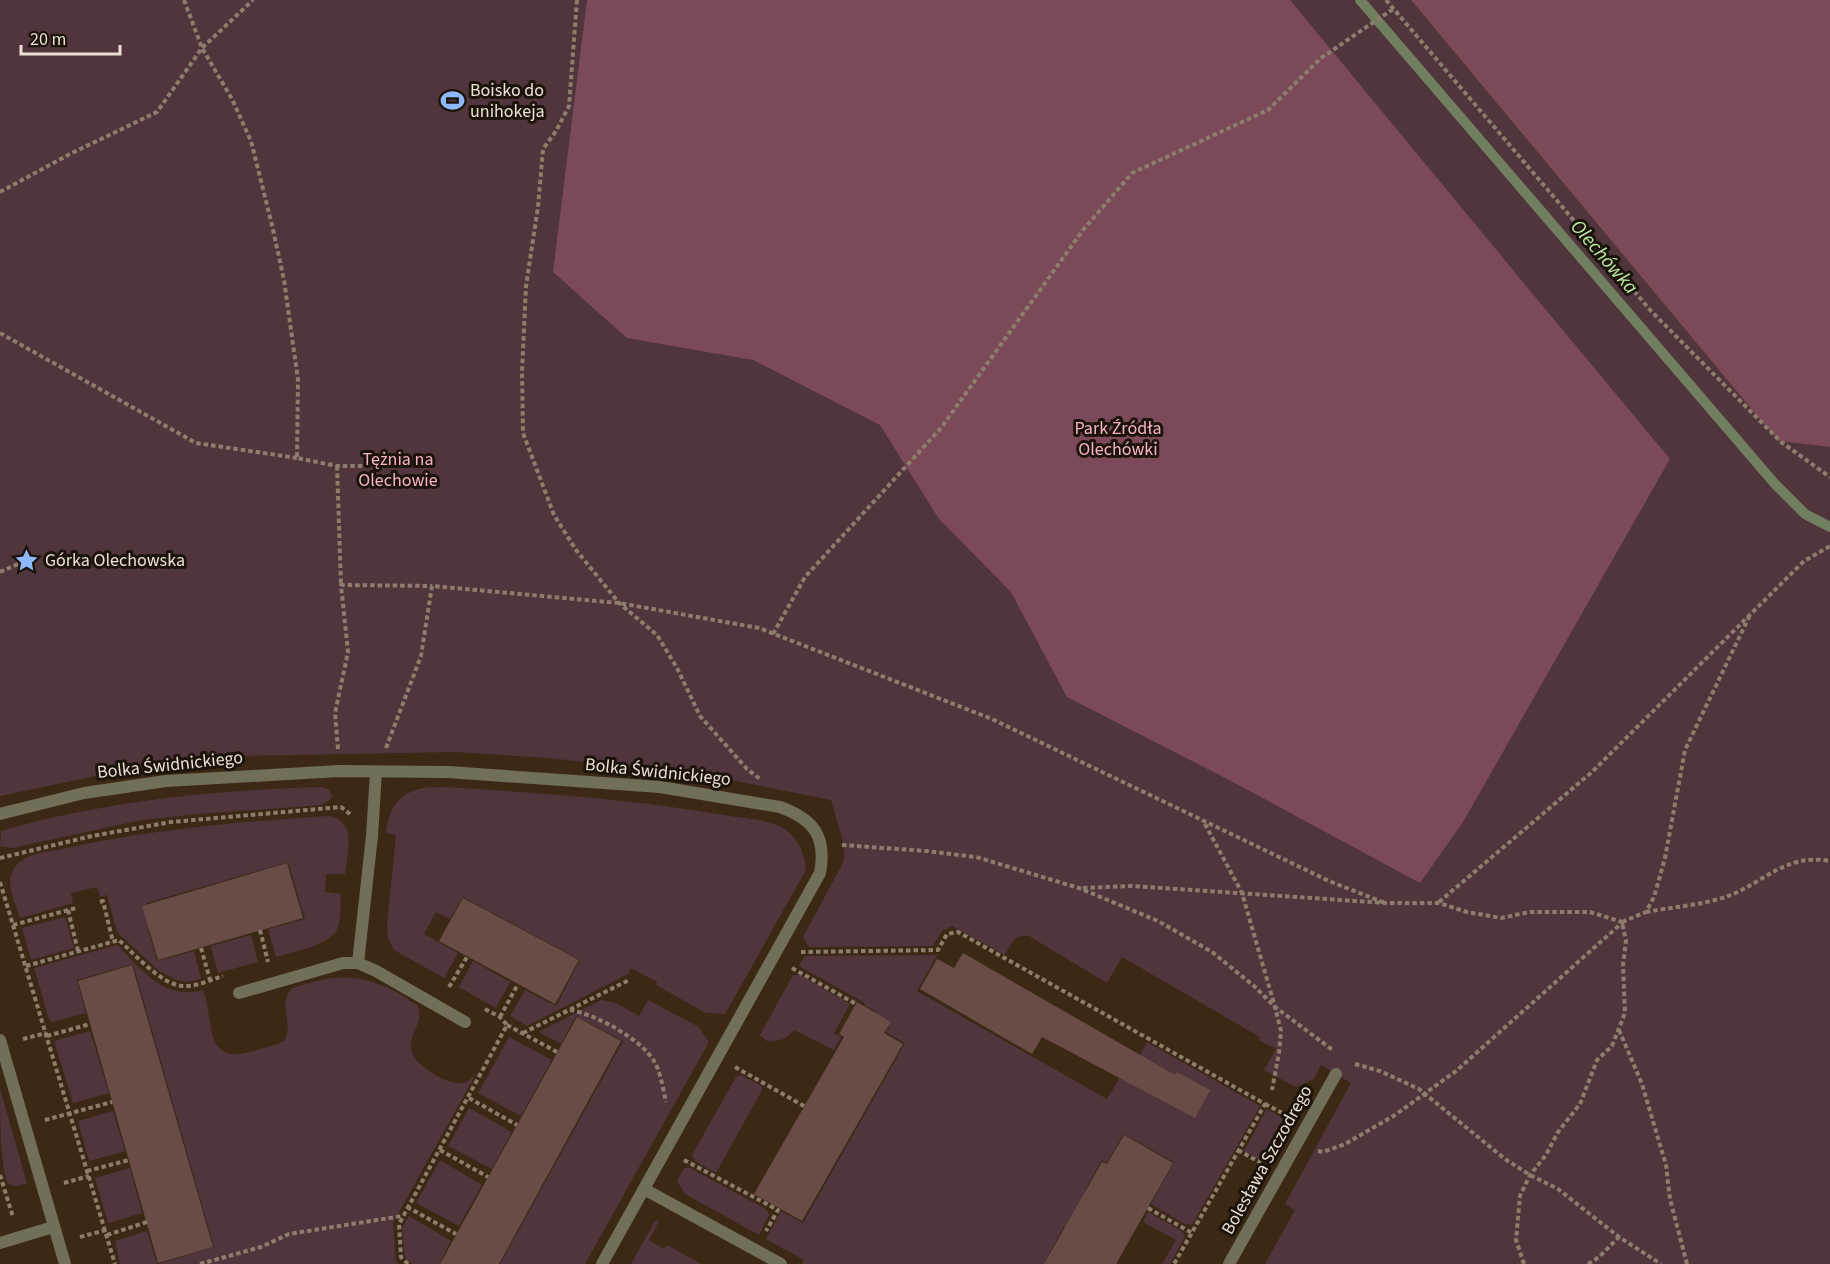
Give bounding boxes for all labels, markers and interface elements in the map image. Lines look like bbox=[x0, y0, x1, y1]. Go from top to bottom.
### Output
scale bar bbox=[21, 18, 120, 56]
text: 20 m bbox=[30, 27, 66, 52]
place label: Boisko do unihokeja bbox=[470, 78, 545, 124]
sports icon: Boisko do unihokeja bbox=[439, 87, 465, 113]
water label: Olechówka bbox=[1564, 214, 1644, 301]
park label: Park Źródła Olechówki bbox=[1074, 416, 1162, 462]
park label: Tężnia na Olechowie bbox=[358, 447, 438, 493]
place icon: Górka Olechowska bbox=[14, 547, 40, 573]
place label: Górka Olechowska bbox=[45, 548, 185, 573]
street label: Bolka Świdnickiego bbox=[96, 745, 244, 785]
street label: Bolka Świdnickiego bbox=[584, 752, 732, 792]
street label: Bolesława Szczodrego bbox=[1216, 1081, 1318, 1239]

